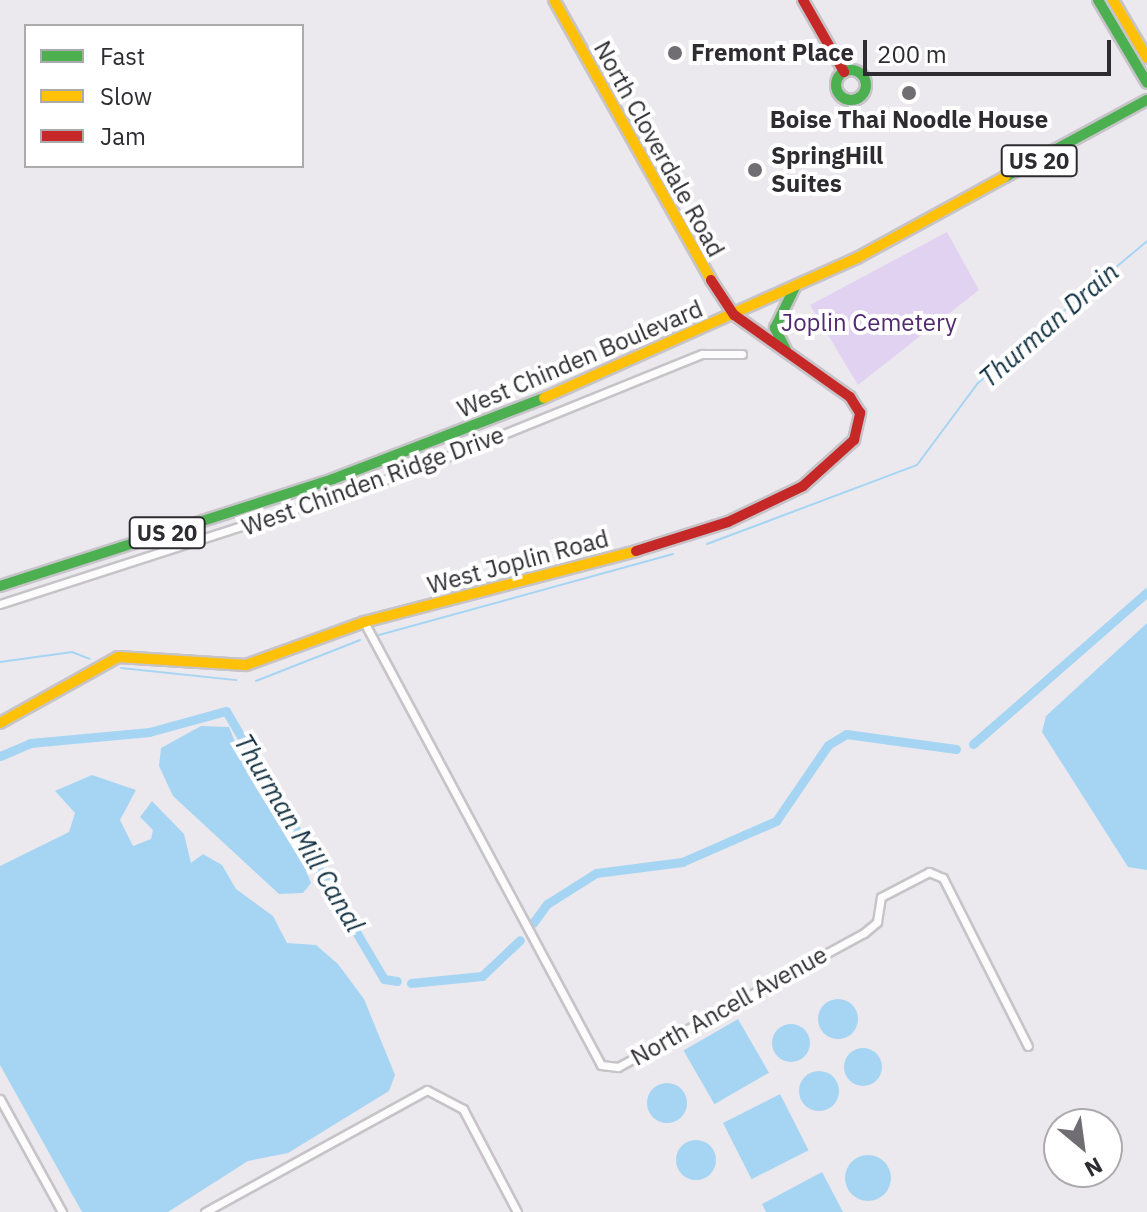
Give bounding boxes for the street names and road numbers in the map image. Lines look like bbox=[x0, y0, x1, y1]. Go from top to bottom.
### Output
street label: North Cloverdale Road bbox=[588, 36, 730, 262]
road number: US 20 bbox=[999, 143, 1079, 179]
street label: West Chinden Boulevard bbox=[453, 294, 707, 424]
street label: West Chinden Ridge Drive bbox=[238, 420, 508, 542]
road number: US 20 bbox=[127, 515, 207, 551]
street label: West Joplin Road bbox=[424, 524, 612, 600]
street label: North Ancell Avenue bbox=[626, 940, 832, 1072]

